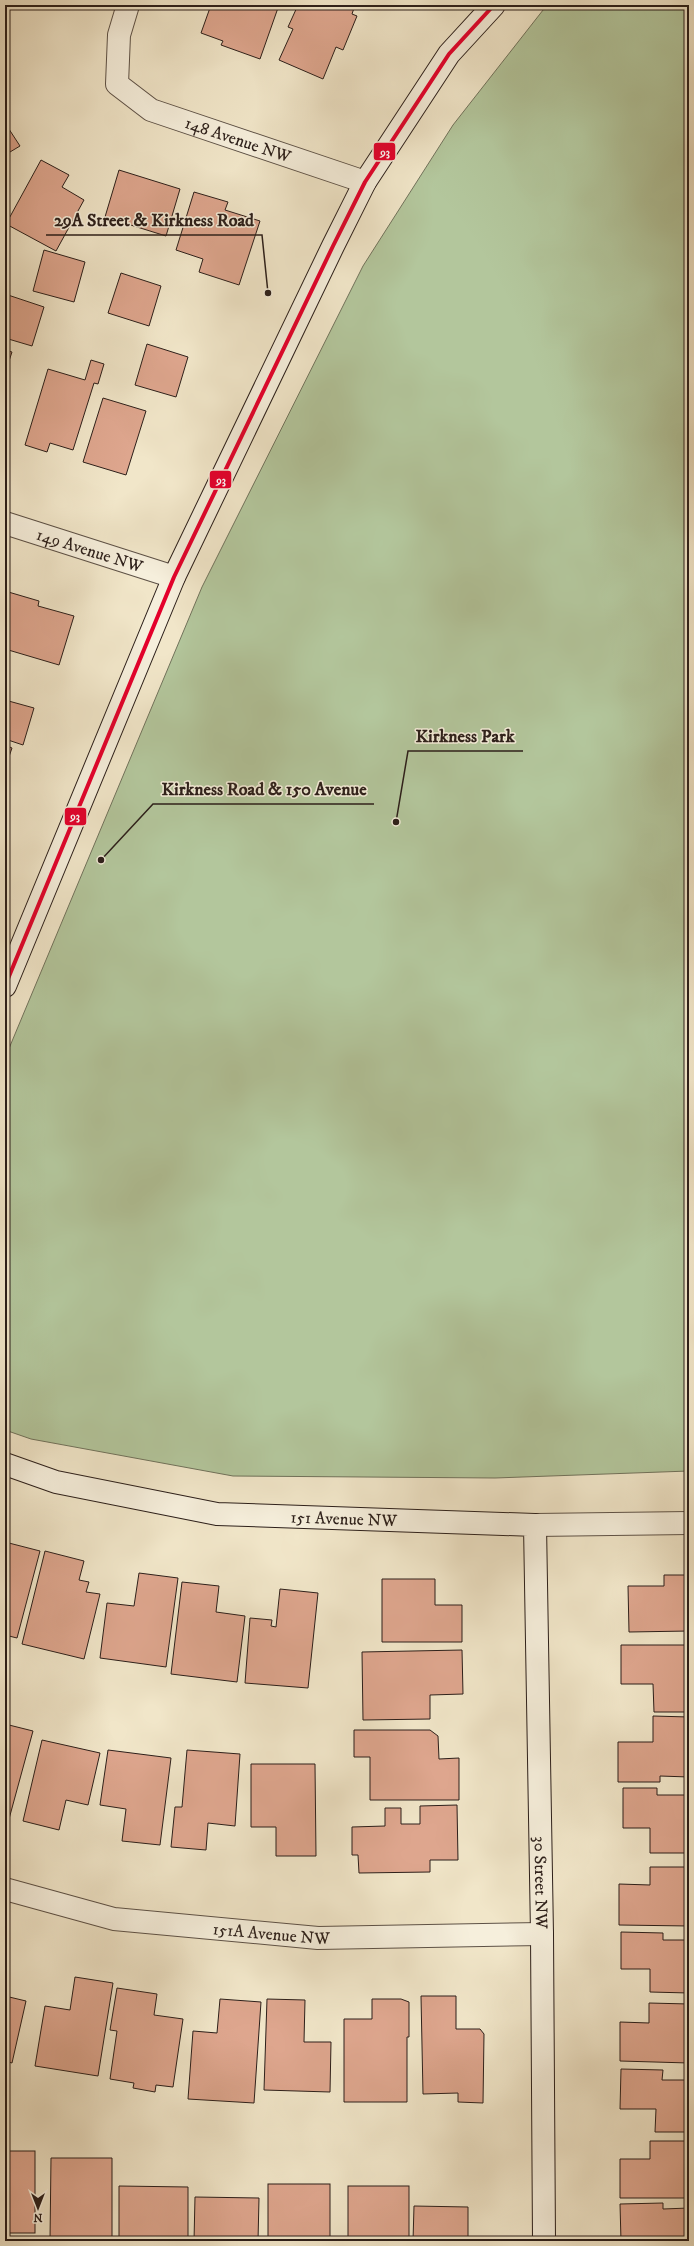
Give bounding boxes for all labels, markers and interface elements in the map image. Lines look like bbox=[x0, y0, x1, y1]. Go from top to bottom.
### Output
street label: 148 Avenue NW bbox=[182, 112, 294, 168]
line badge: 93 bbox=[373, 142, 396, 161]
text: 93 bbox=[379, 146, 390, 160]
callout: 29A Street & Kirkness Road bbox=[46, 205, 262, 235]
text: 29A Street & Kirkness Road bbox=[54, 210, 255, 232]
line badge: 93 bbox=[209, 470, 232, 489]
text: 93 bbox=[215, 474, 226, 488]
street label: 149 Avenue NW bbox=[34, 524, 146, 578]
callout: Kirkness Park bbox=[408, 721, 523, 751]
text: Kirkness Park bbox=[415, 726, 516, 748]
callout: Kirkness Road & 150 Avenue bbox=[153, 774, 374, 804]
text: Kirkness Road & 150 Avenue bbox=[161, 779, 367, 801]
line badge: 93 bbox=[64, 807, 87, 826]
text: 93 bbox=[69, 810, 80, 824]
street label: 151 Avenue NW bbox=[290, 1507, 398, 1532]
street label: 30 Street NW bbox=[528, 1836, 552, 1929]
street label: 151A Avenue NW bbox=[212, 1918, 331, 1950]
north arrow bbox=[18, 2188, 58, 2228]
text: N bbox=[33, 2210, 43, 2224]

